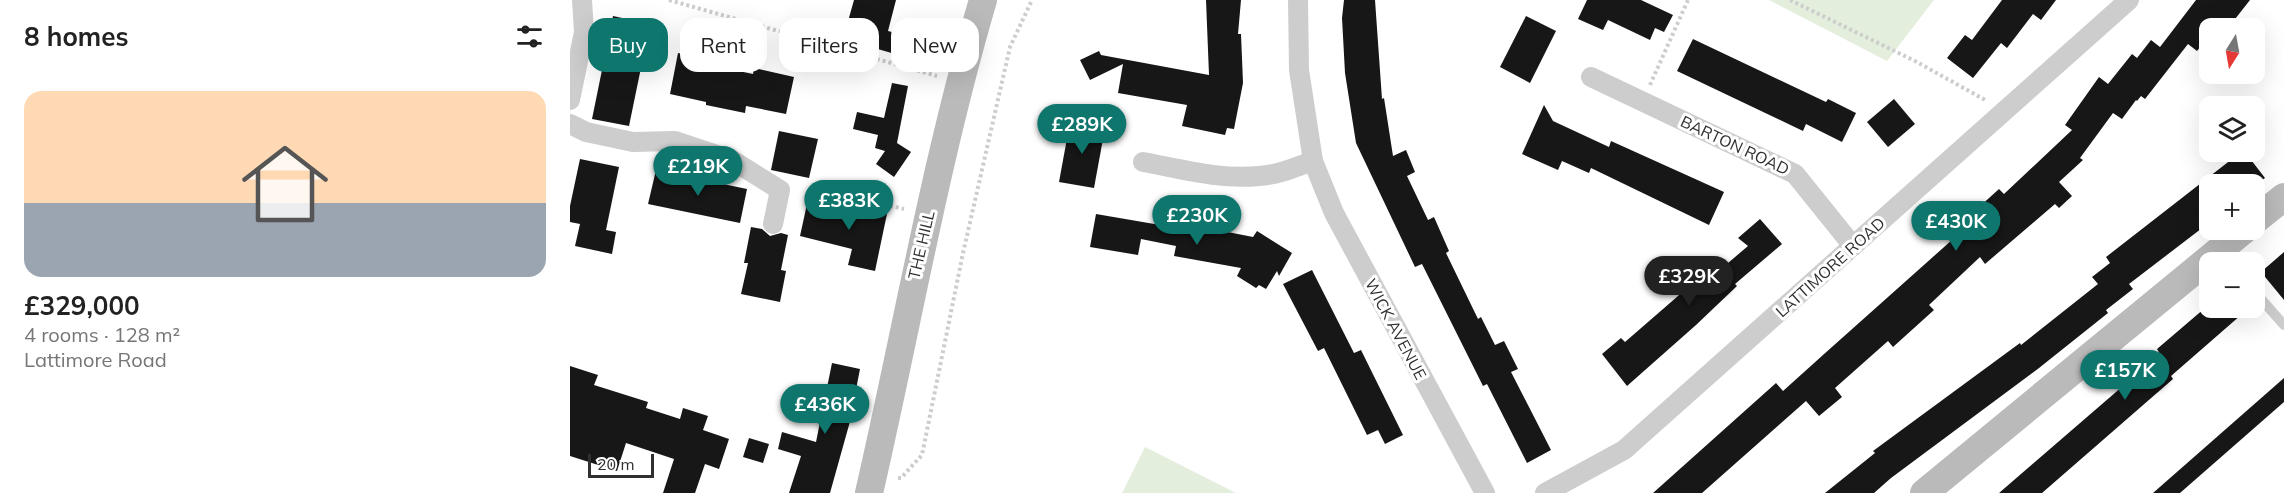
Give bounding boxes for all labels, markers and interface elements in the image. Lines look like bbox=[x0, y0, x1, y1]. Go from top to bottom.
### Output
chip: Buy bbox=[588, 18, 668, 72]
chip: Rent bbox=[680, 18, 767, 72]
chip: Filters bbox=[779, 18, 879, 72]
chip: New bbox=[891, 18, 979, 72]
north arrow bbox=[2199, 18, 2265, 84]
map controls bbox=[2199, 18, 2265, 318]
text: 8 homes bbox=[24, 20, 128, 53]
icon: filters bbox=[513, 20, 546, 53]
button: layers bbox=[2199, 96, 2265, 162]
pin: £289K bbox=[1040, 104, 1124, 155]
text: £289K bbox=[1051, 111, 1113, 136]
street label: BARTON ROAD bbox=[1677, 111, 1793, 179]
icon: home bbox=[231, 130, 339, 238]
pin: £219K bbox=[656, 146, 740, 197]
text: £219K bbox=[667, 153, 729, 178]
button: + bbox=[2199, 174, 2265, 240]
pin: £383K bbox=[807, 180, 891, 231]
text: £383K bbox=[818, 187, 880, 212]
pin: £230K bbox=[1155, 195, 1239, 246]
pin: £430K bbox=[1914, 201, 1998, 252]
text: £230K bbox=[1166, 202, 1228, 227]
text: £430K bbox=[1925, 208, 1987, 233]
street label: THE HILL bbox=[903, 209, 939, 281]
street label: LATTIMORE ROAD bbox=[1771, 213, 1889, 321]
button: − bbox=[2199, 252, 2265, 318]
pin: £329K bbox=[1647, 256, 1731, 307]
text: £329K bbox=[1658, 263, 1720, 288]
street label: WICK AVENUE bbox=[1361, 275, 1431, 383]
text: £329,000 bbox=[24, 289, 140, 322]
text: 4 rooms · 128 m² bbox=[24, 322, 180, 347]
text: Lattimore Road bbox=[24, 347, 167, 372]
pin: £157K bbox=[2083, 350, 2167, 401]
text: £157K bbox=[2094, 357, 2156, 382]
pin: £436K bbox=[783, 384, 867, 435]
text: £436K bbox=[794, 391, 856, 416]
scale bar bbox=[588, 451, 654, 478]
text: 20 m bbox=[597, 454, 634, 474]

